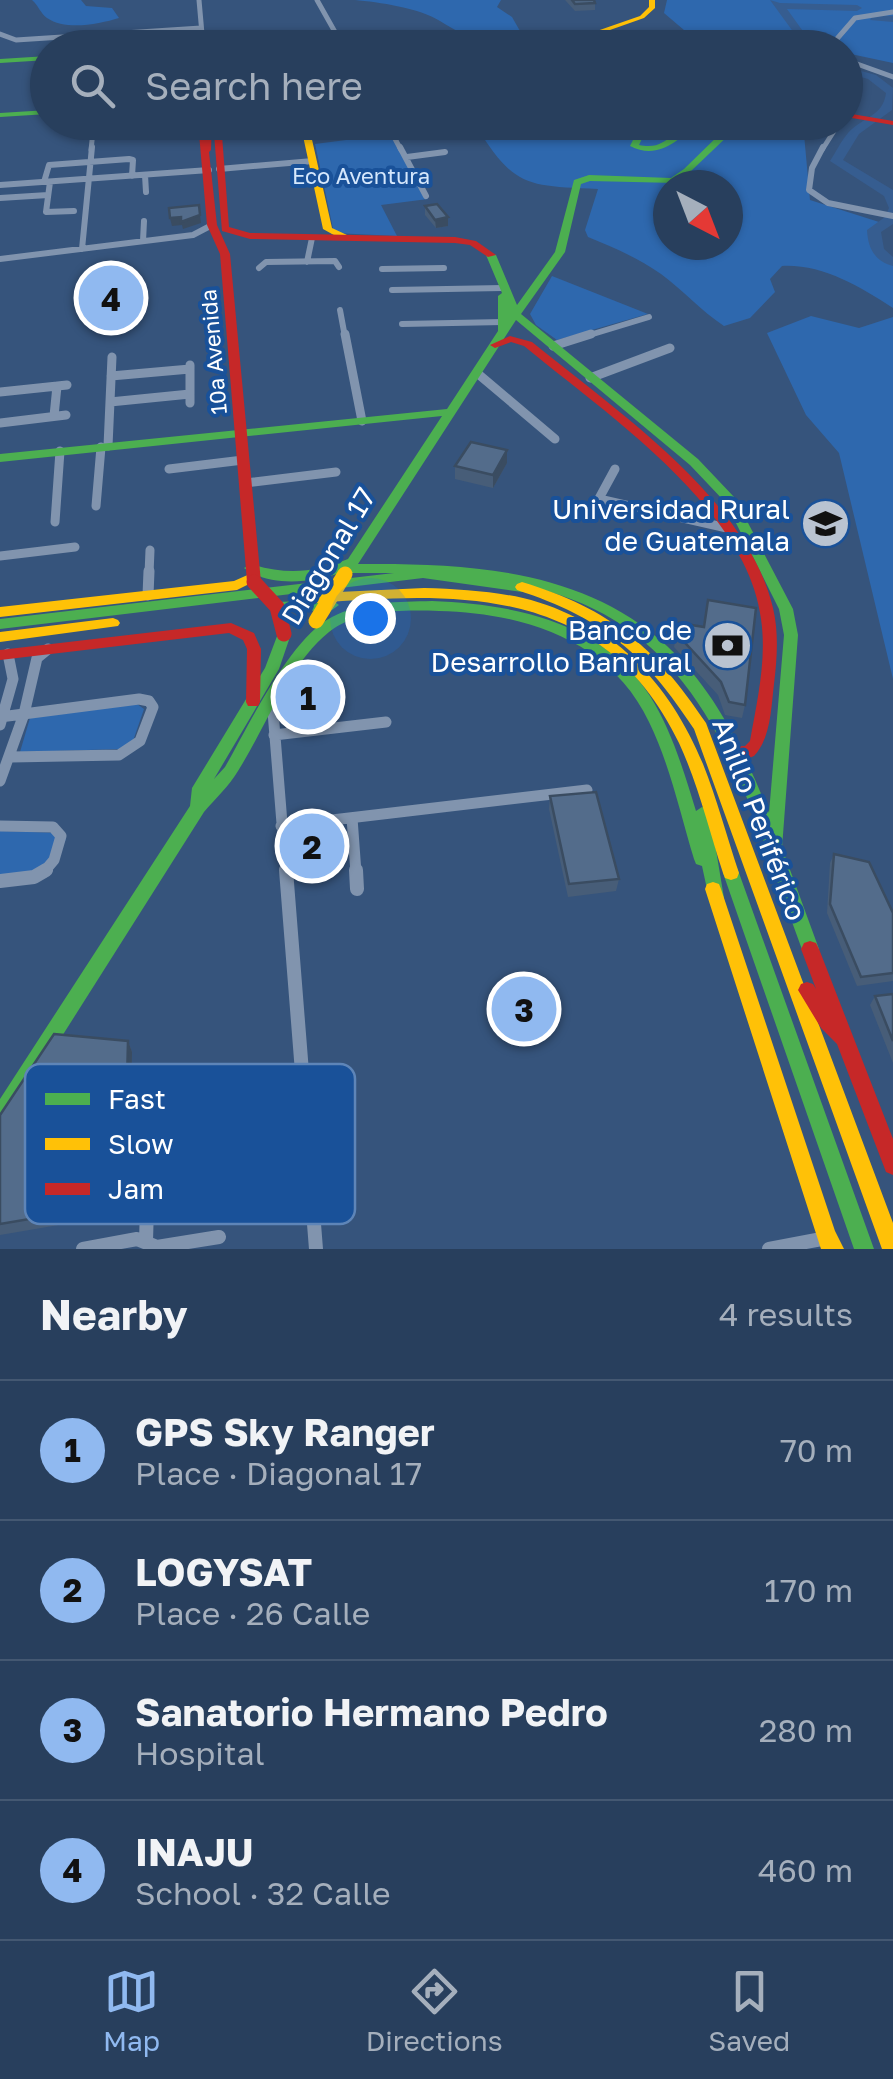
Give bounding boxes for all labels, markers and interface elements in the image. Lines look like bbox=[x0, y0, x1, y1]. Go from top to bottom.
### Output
search box bbox=[30, 30, 863, 140]
icon: search bbox=[65, 58, 120, 113]
text: Search here bbox=[145, 63, 363, 108]
park label: Eco Aventura bbox=[292, 162, 430, 189]
north arrow bbox=[653, 170, 743, 260]
pin: 4 bbox=[78, 260, 144, 336]
street label: 10a Avenida bbox=[194, 288, 232, 416]
street label: Diagonal 17 bbox=[274, 481, 382, 631]
place label: Universidad Rural de Guatemala bbox=[552, 492, 790, 557]
school or university icon: Universidad Rural de Guatemala bbox=[799, 498, 851, 550]
your location bbox=[345, 593, 396, 644]
place label: Banco de Desarrollo Banrural bbox=[431, 613, 692, 678]
bank icon: Banco de Desarrollo Banrural bbox=[701, 619, 753, 671]
pin: 1 bbox=[276, 660, 340, 734]
street label: Anillo Periférico bbox=[706, 713, 814, 925]
pin: 2 bbox=[280, 808, 344, 884]
pin: 3 bbox=[492, 972, 556, 1046]
legend bbox=[25, 1064, 355, 1224]
text: Fast bbox=[108, 1082, 166, 1115]
text: Slow bbox=[108, 1127, 174, 1160]
text: Jam bbox=[108, 1172, 164, 1205]
text: Nearby bbox=[40, 1289, 188, 1339]
text: 4 results bbox=[719, 1295, 853, 1333]
text: GPS Sky Ranger bbox=[135, 1409, 435, 1454]
text: 1 bbox=[64, 1431, 81, 1469]
text: 70 m bbox=[780, 1431, 853, 1469]
text: Place · Diagonal 17 bbox=[135, 1454, 422, 1492]
text: LOGYSAT bbox=[135, 1549, 312, 1594]
text: 2 bbox=[63, 1571, 82, 1609]
text: 170 m bbox=[764, 1571, 853, 1609]
text: Place · 26 Calle bbox=[135, 1594, 370, 1632]
text: Sanatorio Hermano Pedro bbox=[135, 1689, 608, 1734]
text: 3 bbox=[63, 1711, 82, 1749]
text: 280 m bbox=[759, 1711, 853, 1749]
text: Hospital bbox=[135, 1734, 265, 1772]
text: INAJU bbox=[135, 1829, 254, 1874]
text: 4 bbox=[62, 1851, 83, 1889]
text: 460 m bbox=[758, 1851, 853, 1889]
text: School · 32 Calle bbox=[135, 1874, 391, 1912]
tab: Map bbox=[103, 1964, 160, 2057]
tab: Directions bbox=[366, 1964, 503, 2057]
tab: Saved bbox=[708, 1964, 790, 2057]

